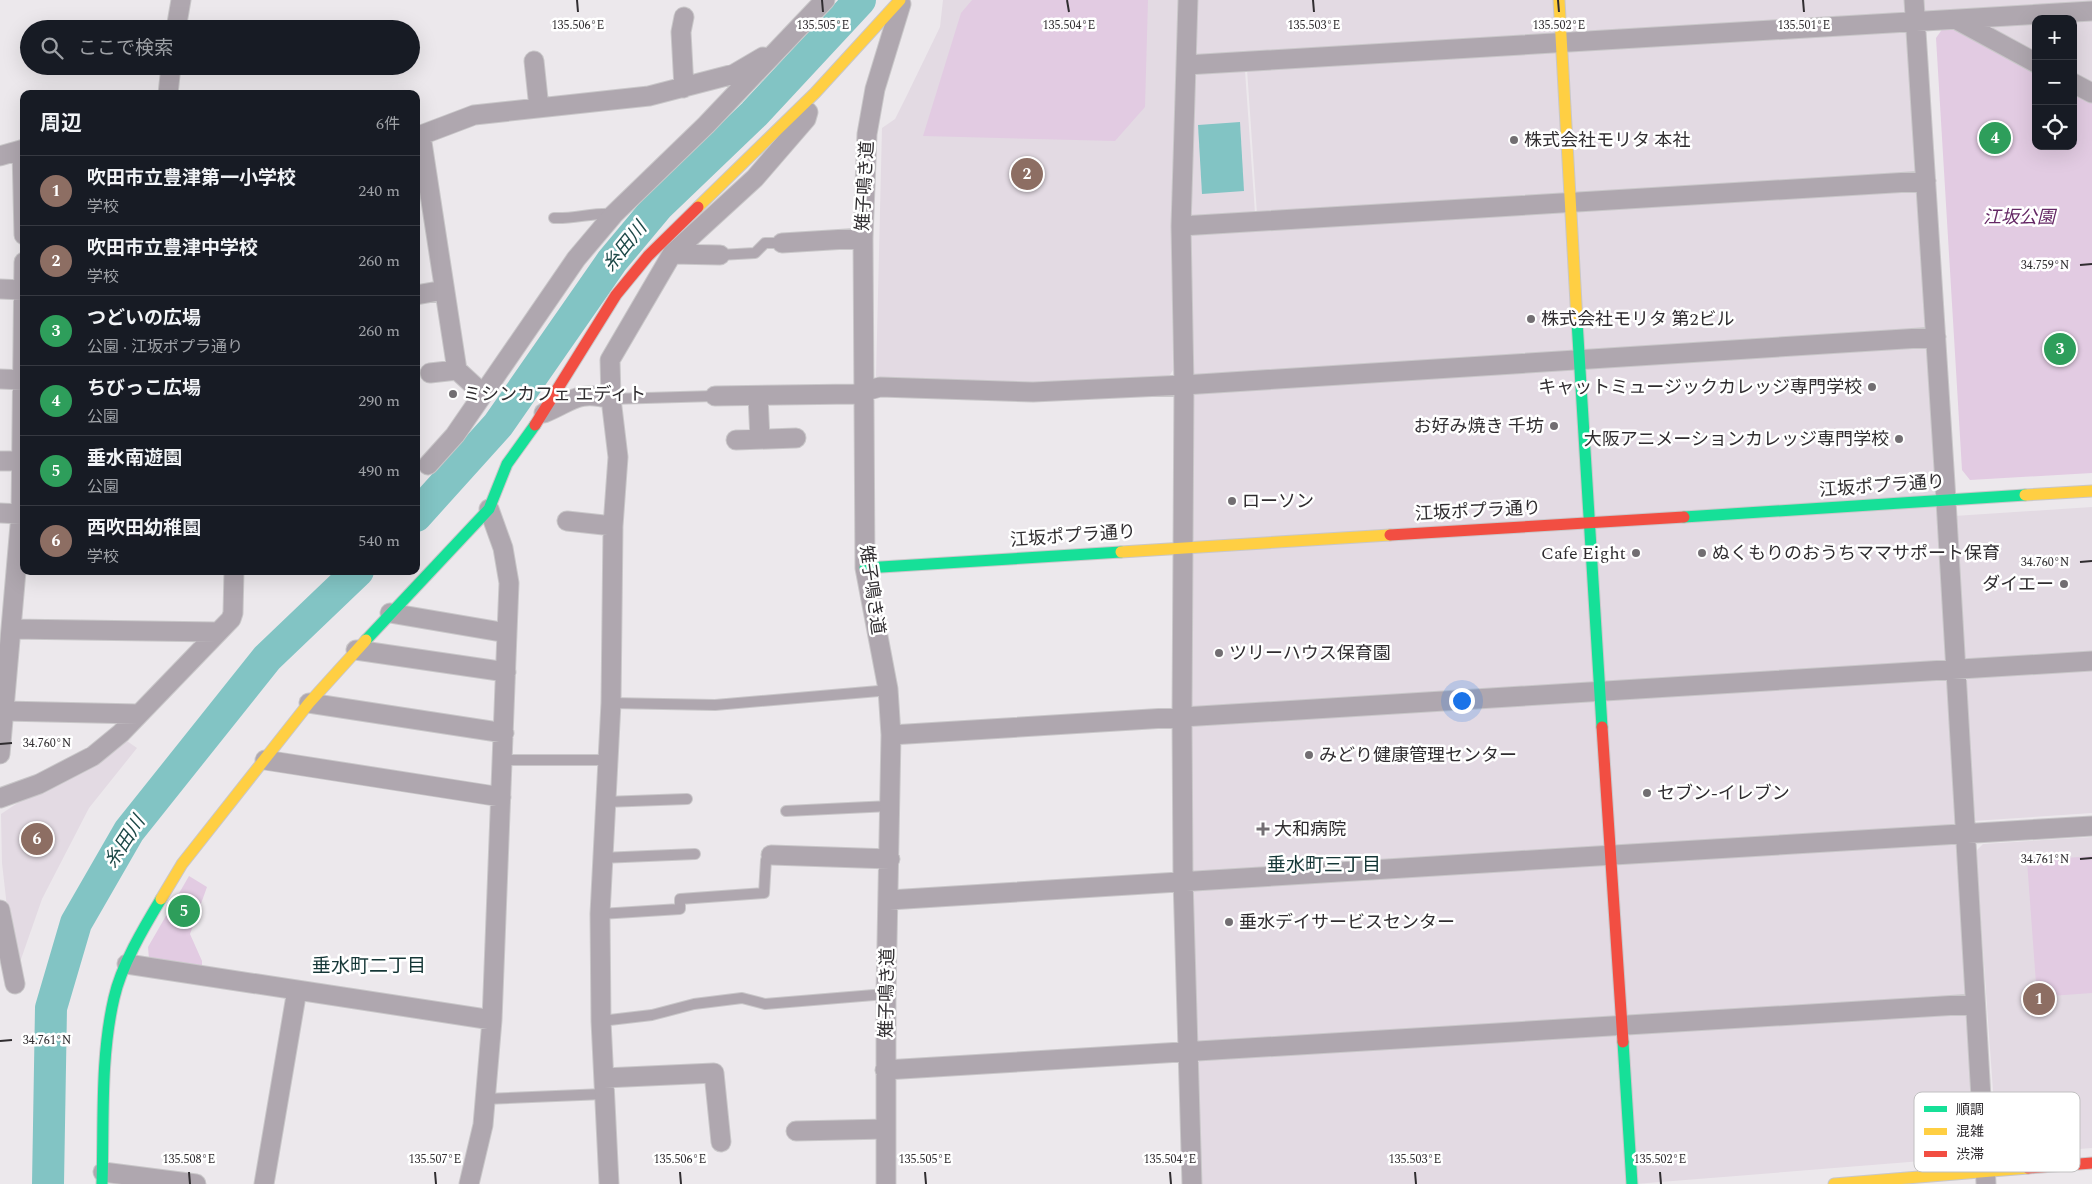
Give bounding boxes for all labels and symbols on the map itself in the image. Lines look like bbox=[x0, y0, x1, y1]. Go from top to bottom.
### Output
text: 135.506°E bbox=[552, 16, 604, 35]
text: 135.505°E bbox=[797, 16, 849, 35]
text: 135.504°E bbox=[1043, 16, 1095, 35]
text: 135.503°E bbox=[1288, 16, 1340, 35]
text: 135.502°E bbox=[1533, 16, 1585, 35]
text: 135.501°E bbox=[1778, 16, 1830, 35]
pin: 4 bbox=[1979, 119, 2011, 157]
place label: 株式会社モリタ 本社 bbox=[1524, 127, 1691, 154]
marker: 株式会社モリタ 本社 bbox=[1508, 134, 1520, 146]
street label: 雉子鳴き道 bbox=[849, 140, 881, 232]
pin: 2 bbox=[1011, 155, 1043, 193]
park label: 江坂公園 bbox=[1983, 204, 2058, 231]
water label: 糸田川 bbox=[596, 214, 655, 278]
text: 34.759°N bbox=[2021, 256, 2069, 275]
place label: 株式会社モリタ 第2ビル bbox=[1541, 306, 1735, 333]
marker: 株式会社モリタ 第2ビル bbox=[1525, 313, 1537, 325]
pin: 3 bbox=[2044, 330, 2076, 368]
place label: キャットミュージックカレッジ専門学校 bbox=[1538, 374, 1862, 401]
place label: ミシンカフェ エディト bbox=[463, 381, 646, 408]
marker: キャットミュージックカレッジ専門学校 bbox=[1866, 381, 1878, 393]
marker: ミシンカフェ エディト bbox=[447, 388, 459, 400]
place label: お好み焼き 千坊 bbox=[1414, 413, 1544, 440]
marker: お好み焼き 千坊 bbox=[1548, 420, 1560, 432]
place label: 大阪アニメーションカレッジ専門学校 bbox=[1584, 426, 1889, 453]
marker: 大阪アニメーションカレッジ専門学校 bbox=[1893, 433, 1905, 445]
street label: 江坂ポプラ通り bbox=[1818, 468, 1946, 504]
place label: ローソン bbox=[1242, 488, 1314, 515]
street label: 江坂ポプラ通り bbox=[1414, 494, 1542, 528]
marker: ローソン bbox=[1226, 495, 1238, 507]
street label: 江坂ポプラ通り bbox=[1009, 518, 1137, 554]
place label: Cafe Eight bbox=[1541, 540, 1626, 567]
place label: ぬくもりのおうちママサポート保育 bbox=[1712, 540, 2000, 567]
street label: 雉子鳴き道 bbox=[852, 544, 892, 636]
marker: Cafe Eight bbox=[1630, 547, 1642, 559]
marker: ぬくもりのおうちママサポート保育 bbox=[1696, 547, 1708, 559]
text: 34.760°N bbox=[2021, 553, 2069, 572]
place label: ダイエー bbox=[1982, 571, 2054, 598]
marker: ダイエー bbox=[2058, 578, 2070, 590]
place label: ツリーハウス保育園 bbox=[1229, 640, 1391, 667]
marker: ツリーハウス保育園 bbox=[1213, 647, 1225, 659]
your location bbox=[1449, 688, 1475, 714]
text: 34.760°N bbox=[23, 734, 71, 753]
place label: みどり健康管理センター bbox=[1319, 742, 1517, 769]
marker: みどり健康管理センター bbox=[1303, 749, 1315, 761]
place label: セブン-イレブン bbox=[1657, 780, 1790, 807]
marker: セブン-イレブン bbox=[1641, 787, 1653, 799]
water label: 糸田川 bbox=[97, 809, 154, 874]
place label: 大和病院 bbox=[1274, 816, 1346, 843]
pin: 6 bbox=[21, 820, 53, 858]
marker: 大和病院 bbox=[1256, 822, 1270, 836]
text: 34.761°N bbox=[2021, 850, 2069, 869]
district label: 垂水町三丁目 bbox=[1267, 851, 1381, 880]
pin: 5 bbox=[168, 892, 200, 930]
place label: 垂水デイサービスセンター bbox=[1239, 909, 1455, 936]
marker: 垂水デイサービスセンター bbox=[1223, 916, 1235, 928]
street label: 雉子鳴き道 bbox=[873, 948, 901, 1038]
district label: 垂水町二丁目 bbox=[312, 952, 426, 981]
pin: 1 bbox=[2023, 980, 2055, 1018]
text: 34.761°N bbox=[23, 1031, 71, 1050]
legend bbox=[1914, 1092, 2080, 1172]
text: 順調 bbox=[1956, 1099, 1984, 1120]
text: 混雑 bbox=[1956, 1121, 1984, 1142]
text: 渋滞 bbox=[1956, 1144, 1984, 1165]
text: 135.508°E bbox=[163, 1150, 215, 1169]
text: 135.507°E bbox=[409, 1150, 461, 1169]
text: 135.506°E bbox=[654, 1150, 706, 1169]
text: 135.505°E bbox=[899, 1150, 951, 1169]
text: 135.504°E bbox=[1144, 1150, 1196, 1169]
text: 135.503°E bbox=[1389, 1150, 1441, 1169]
text: 135.502°E bbox=[1634, 1150, 1686, 1169]

